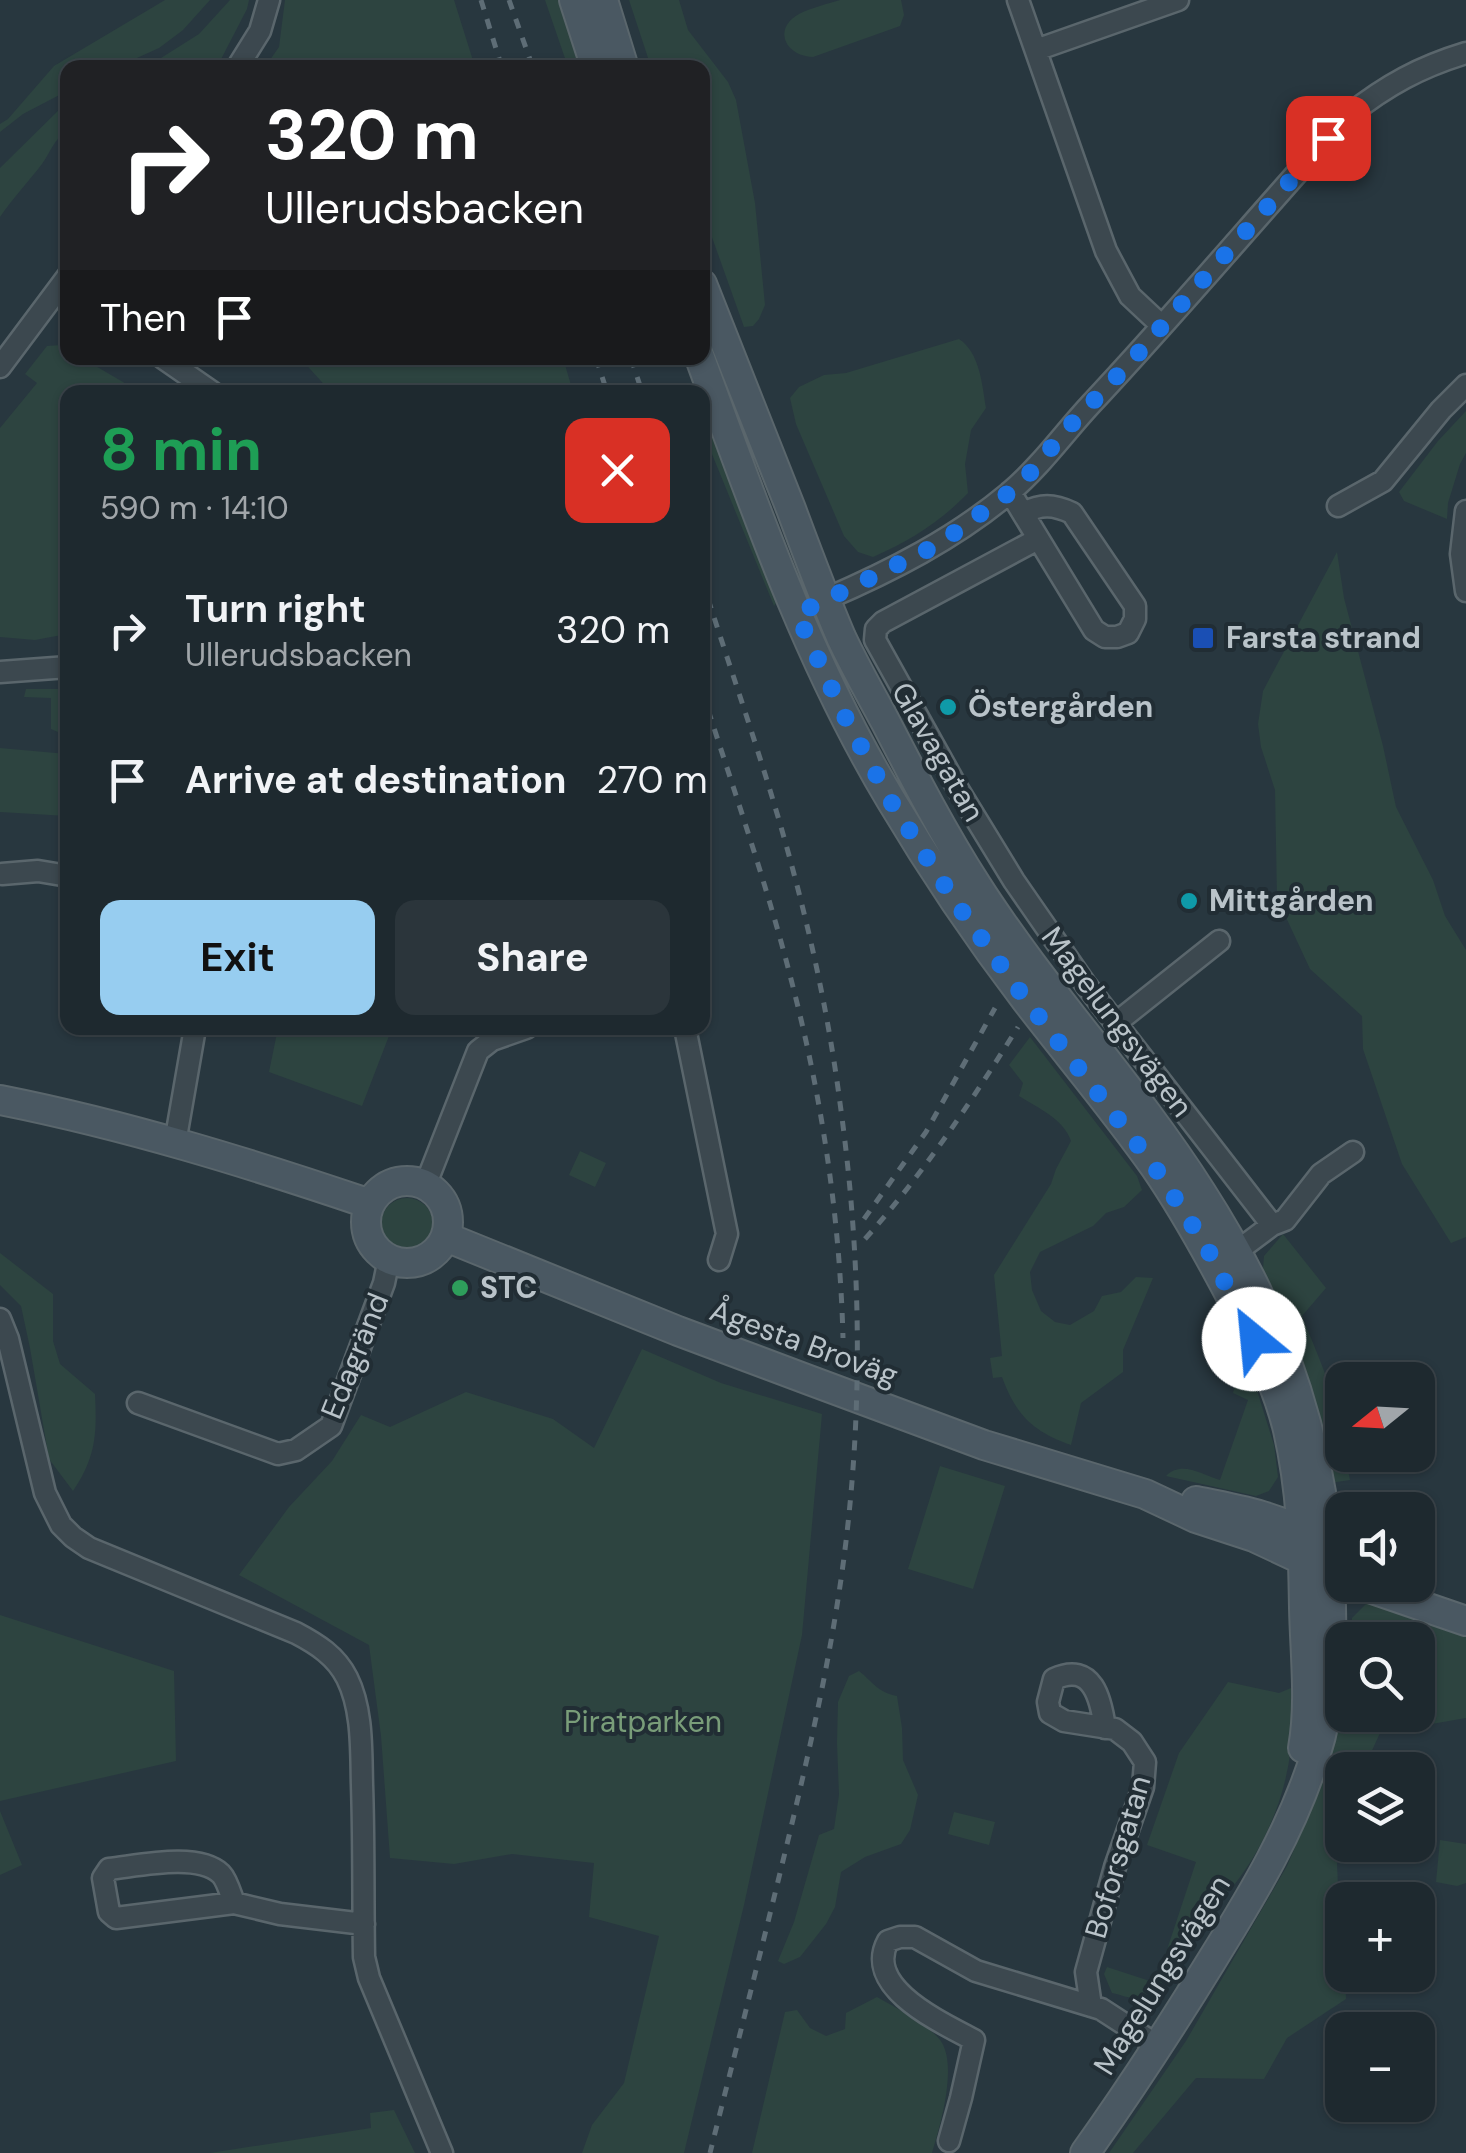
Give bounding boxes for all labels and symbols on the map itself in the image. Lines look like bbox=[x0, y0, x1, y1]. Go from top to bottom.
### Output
pin bbox=[1286, 96, 1371, 181]
place label: Farsta strand bbox=[1226, 618, 1421, 657]
marker: Farsta strand bbox=[1190, 625, 1216, 651]
street label: Glavagatan bbox=[883, 675, 994, 828]
place label: Östergården bbox=[968, 687, 1153, 726]
marker: Östergården bbox=[937, 696, 959, 718]
place label: Mittgården bbox=[1209, 881, 1374, 920]
marker: Mittgården bbox=[1178, 890, 1200, 912]
street label: Magelungsvägen bbox=[1033, 919, 1202, 1125]
place label: STC bbox=[480, 1268, 537, 1307]
marker: STC bbox=[449, 1277, 471, 1299]
street label: Edagränd bbox=[312, 1287, 397, 1424]
position arrow bbox=[1202, 1287, 1306, 1391]
street label: Ågesta Broväg bbox=[705, 1290, 904, 1395]
north arrow bbox=[1325, 1362, 1435, 1472]
park label: Piratparken bbox=[564, 1702, 722, 1741]
street label: Boforsgatan bbox=[1076, 1771, 1159, 1943]
street label: Magelungsvägen bbox=[1084, 1867, 1239, 2082]

